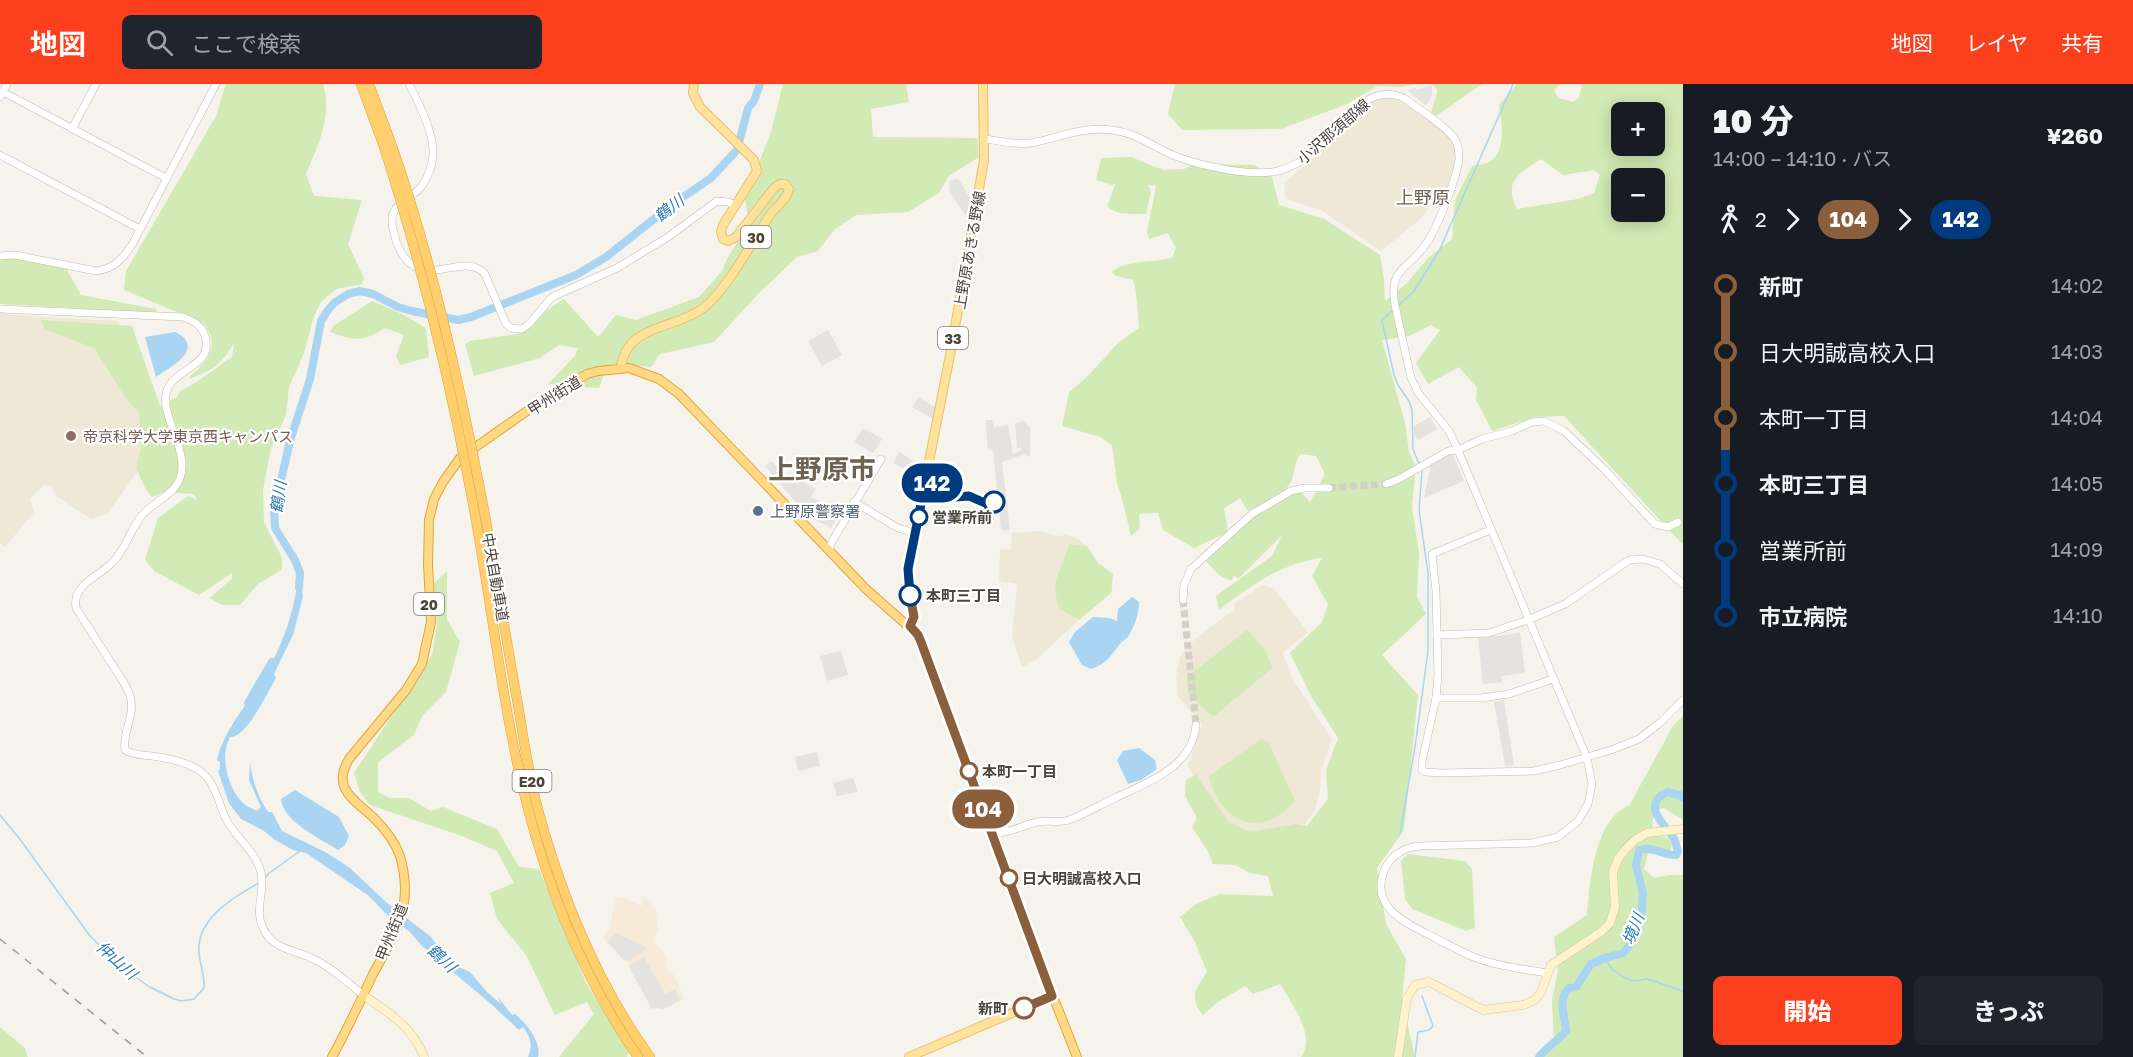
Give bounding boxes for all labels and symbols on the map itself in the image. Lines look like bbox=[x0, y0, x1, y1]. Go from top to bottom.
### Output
street label: 小沢那須部線 bbox=[1293, 95, 1373, 167]
district label: 上野原 bbox=[1396, 186, 1450, 208]
water label: 鶴川 bbox=[650, 189, 689, 226]
street label: 上野原あきる野線 bbox=[950, 189, 988, 311]
road number: 30 bbox=[741, 226, 771, 248]
road number: 33 bbox=[938, 327, 968, 349]
street label: 甲州街道 bbox=[524, 371, 584, 419]
place label: 帝京科学大学東京西キャンパス bbox=[83, 427, 293, 445]
marker: 帝京科学大学東京西キャンパス bbox=[64, 429, 78, 443]
district label: 上野原市 bbox=[768, 453, 876, 485]
line badge: 142 bbox=[898, 464, 966, 502]
water label: 鶴川 bbox=[266, 478, 290, 514]
unlabelled marker bbox=[983, 491, 1005, 513]
place label: 上野原警察署 bbox=[770, 502, 860, 520]
marker: 上野原警察署 bbox=[751, 504, 765, 518]
marker: 営業所前 bbox=[910, 508, 928, 526]
place label: 営業所前 bbox=[932, 508, 992, 526]
street label: 中央自動車道 bbox=[479, 531, 513, 623]
marker: 本町三丁目 bbox=[899, 584, 921, 606]
place label: 本町三丁目 bbox=[926, 586, 1001, 604]
road number: 20 bbox=[414, 593, 444, 615]
marker: 本町一丁目 bbox=[960, 762, 978, 780]
place label: 本町一丁目 bbox=[982, 762, 1057, 780]
road number: E20 bbox=[512, 770, 552, 792]
line badge: 104 bbox=[948, 790, 1018, 828]
marker: 日大明誠高校入口 bbox=[1000, 869, 1018, 887]
place label: 日大明誠高校入口 bbox=[1022, 869, 1142, 887]
street label: 甲州街道 bbox=[371, 901, 411, 963]
water label: 境川 bbox=[1618, 909, 1649, 948]
water label: 仲山川 bbox=[92, 937, 143, 985]
water label: 鶴川 bbox=[423, 940, 462, 978]
marker: 新町 bbox=[1013, 997, 1035, 1019]
place label: 新町 bbox=[978, 999, 1008, 1017]

